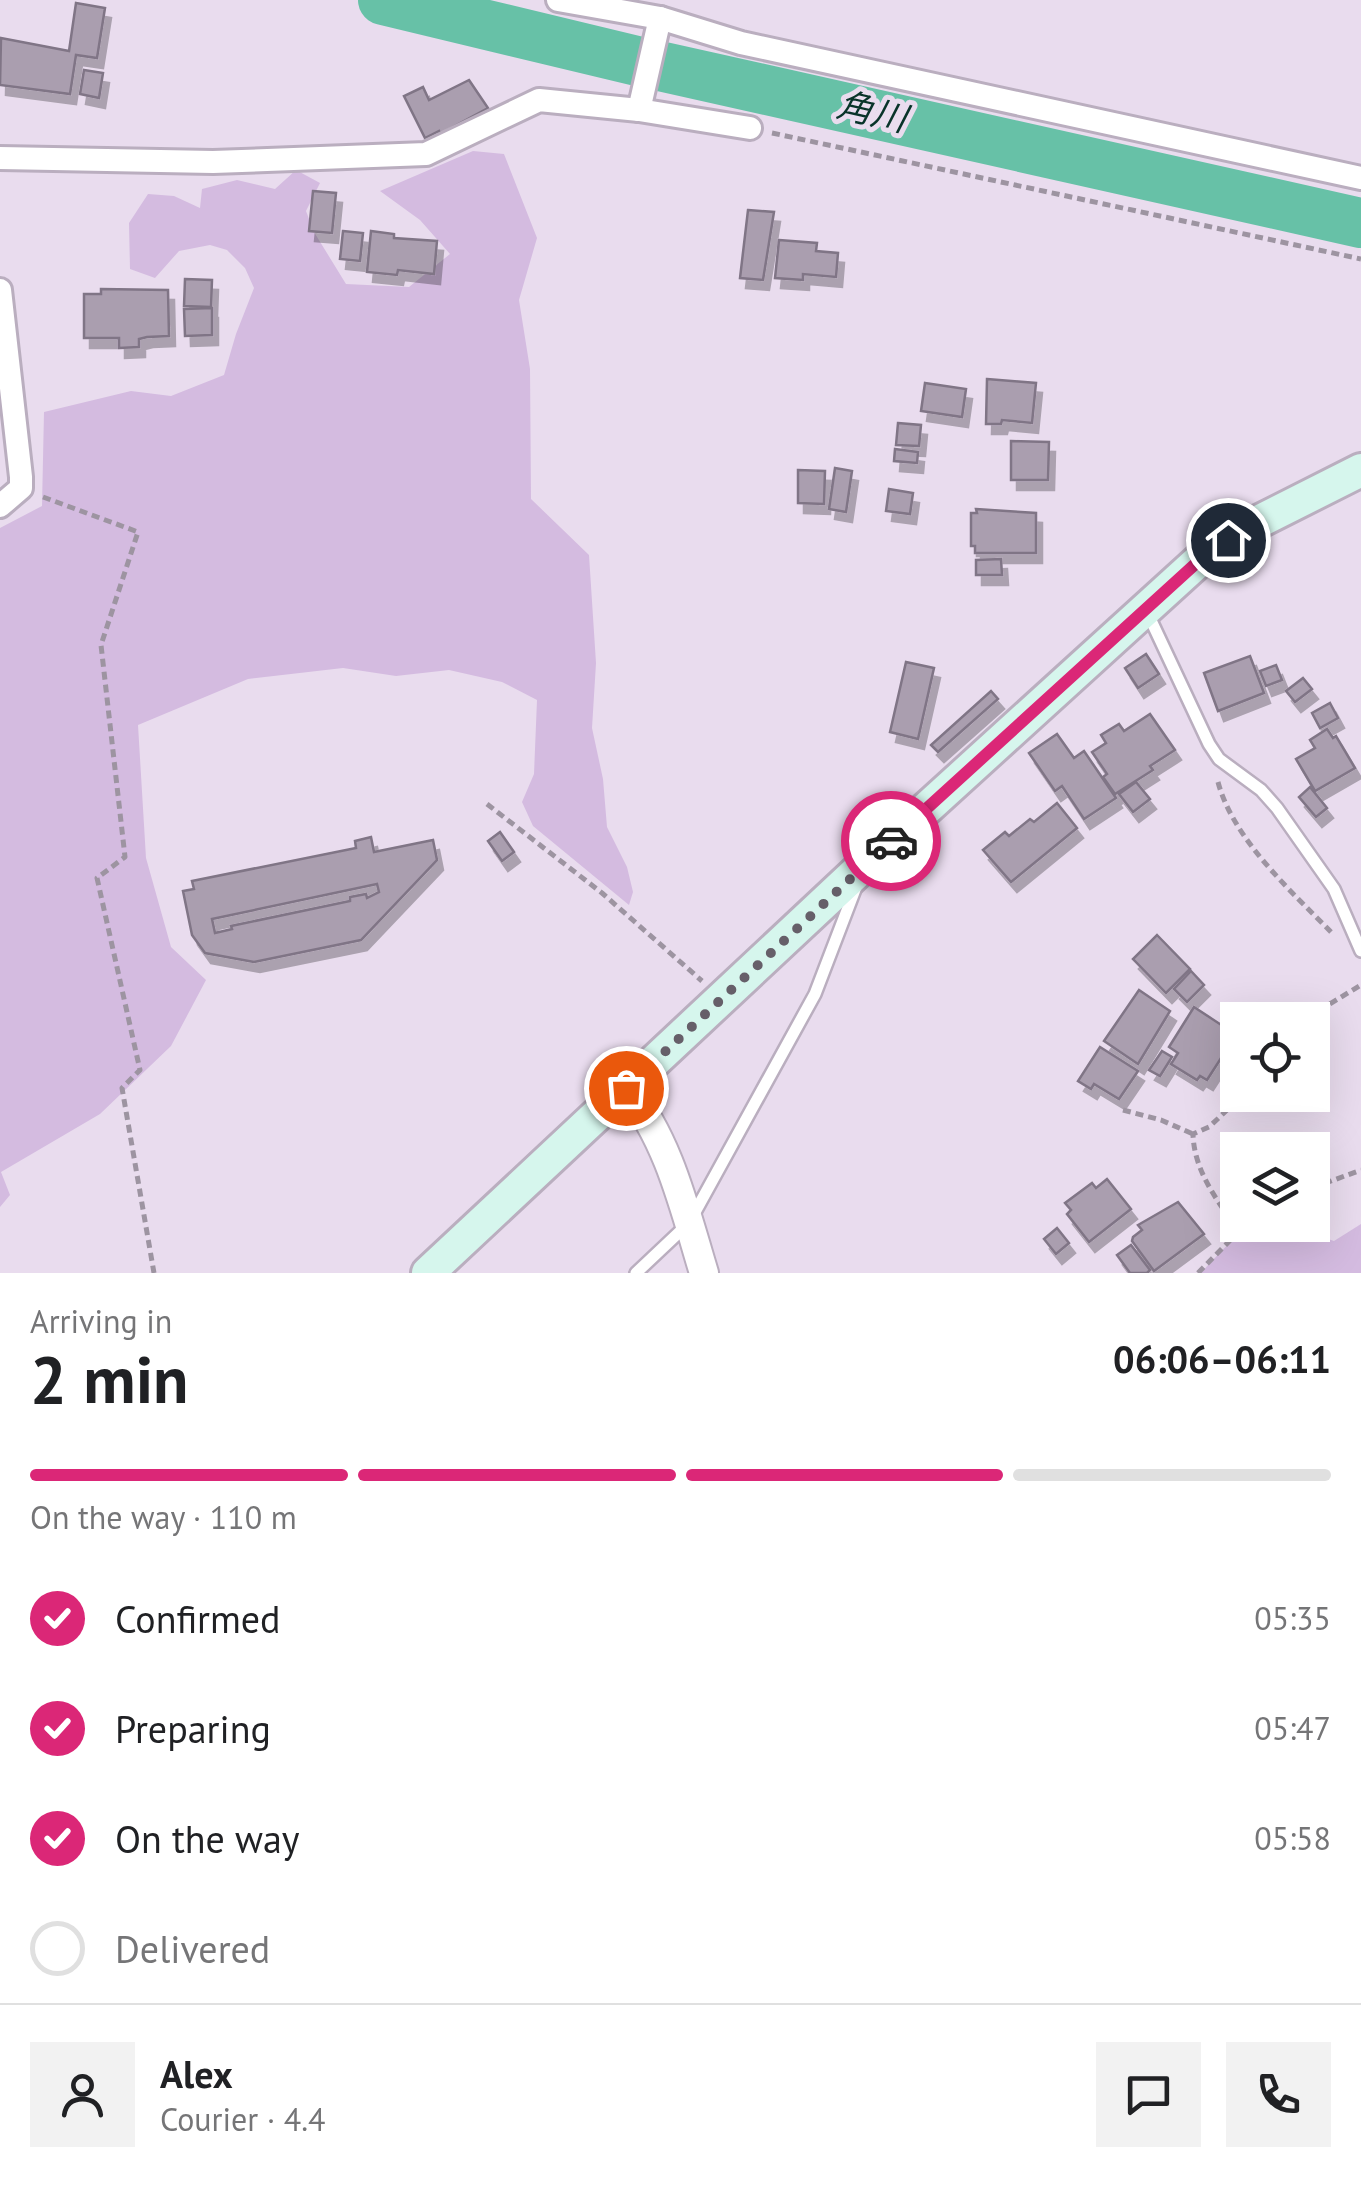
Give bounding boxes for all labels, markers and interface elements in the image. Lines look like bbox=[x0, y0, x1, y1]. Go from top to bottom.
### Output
water label: 角川 bbox=[833, 81, 915, 142]
pin bbox=[1186, 498, 1271, 583]
icon: home bbox=[1201, 513, 1256, 568]
courier bbox=[841, 791, 941, 891]
icon: car bbox=[864, 814, 919, 869]
map controls bbox=[1220, 1002, 1330, 1242]
button: locate bbox=[1220, 1002, 1330, 1112]
pin bbox=[584, 1046, 669, 1131]
icon: bag bbox=[599, 1061, 654, 1116]
button: layers bbox=[1220, 1132, 1330, 1242]
text: Arriving in bbox=[30, 1300, 172, 1342]
text: 06:06–06:11 bbox=[1113, 1334, 1331, 1383]
text: 2 min bbox=[30, 1337, 189, 1421]
text: On the way · 110 m bbox=[30, 1496, 297, 1538]
icon: check bbox=[30, 1591, 85, 1646]
text: Confirmed bbox=[115, 1594, 281, 1643]
text: 05:35 bbox=[1254, 1597, 1331, 1639]
icon: check bbox=[30, 1701, 85, 1756]
text: Preparing bbox=[115, 1704, 271, 1753]
text: 05:47 bbox=[1254, 1707, 1331, 1749]
icon: check bbox=[30, 1811, 85, 1866]
text: On the way bbox=[115, 1814, 300, 1863]
text: 05:58 bbox=[1254, 1817, 1331, 1859]
text: Delivered bbox=[115, 1924, 270, 1973]
button: person bbox=[30, 2042, 135, 2147]
button: chat bbox=[1096, 2042, 1201, 2147]
button: phone bbox=[1226, 2042, 1331, 2147]
text: Alex bbox=[160, 2049, 233, 2098]
text: Courier · 4.4 bbox=[160, 2098, 326, 2140]

